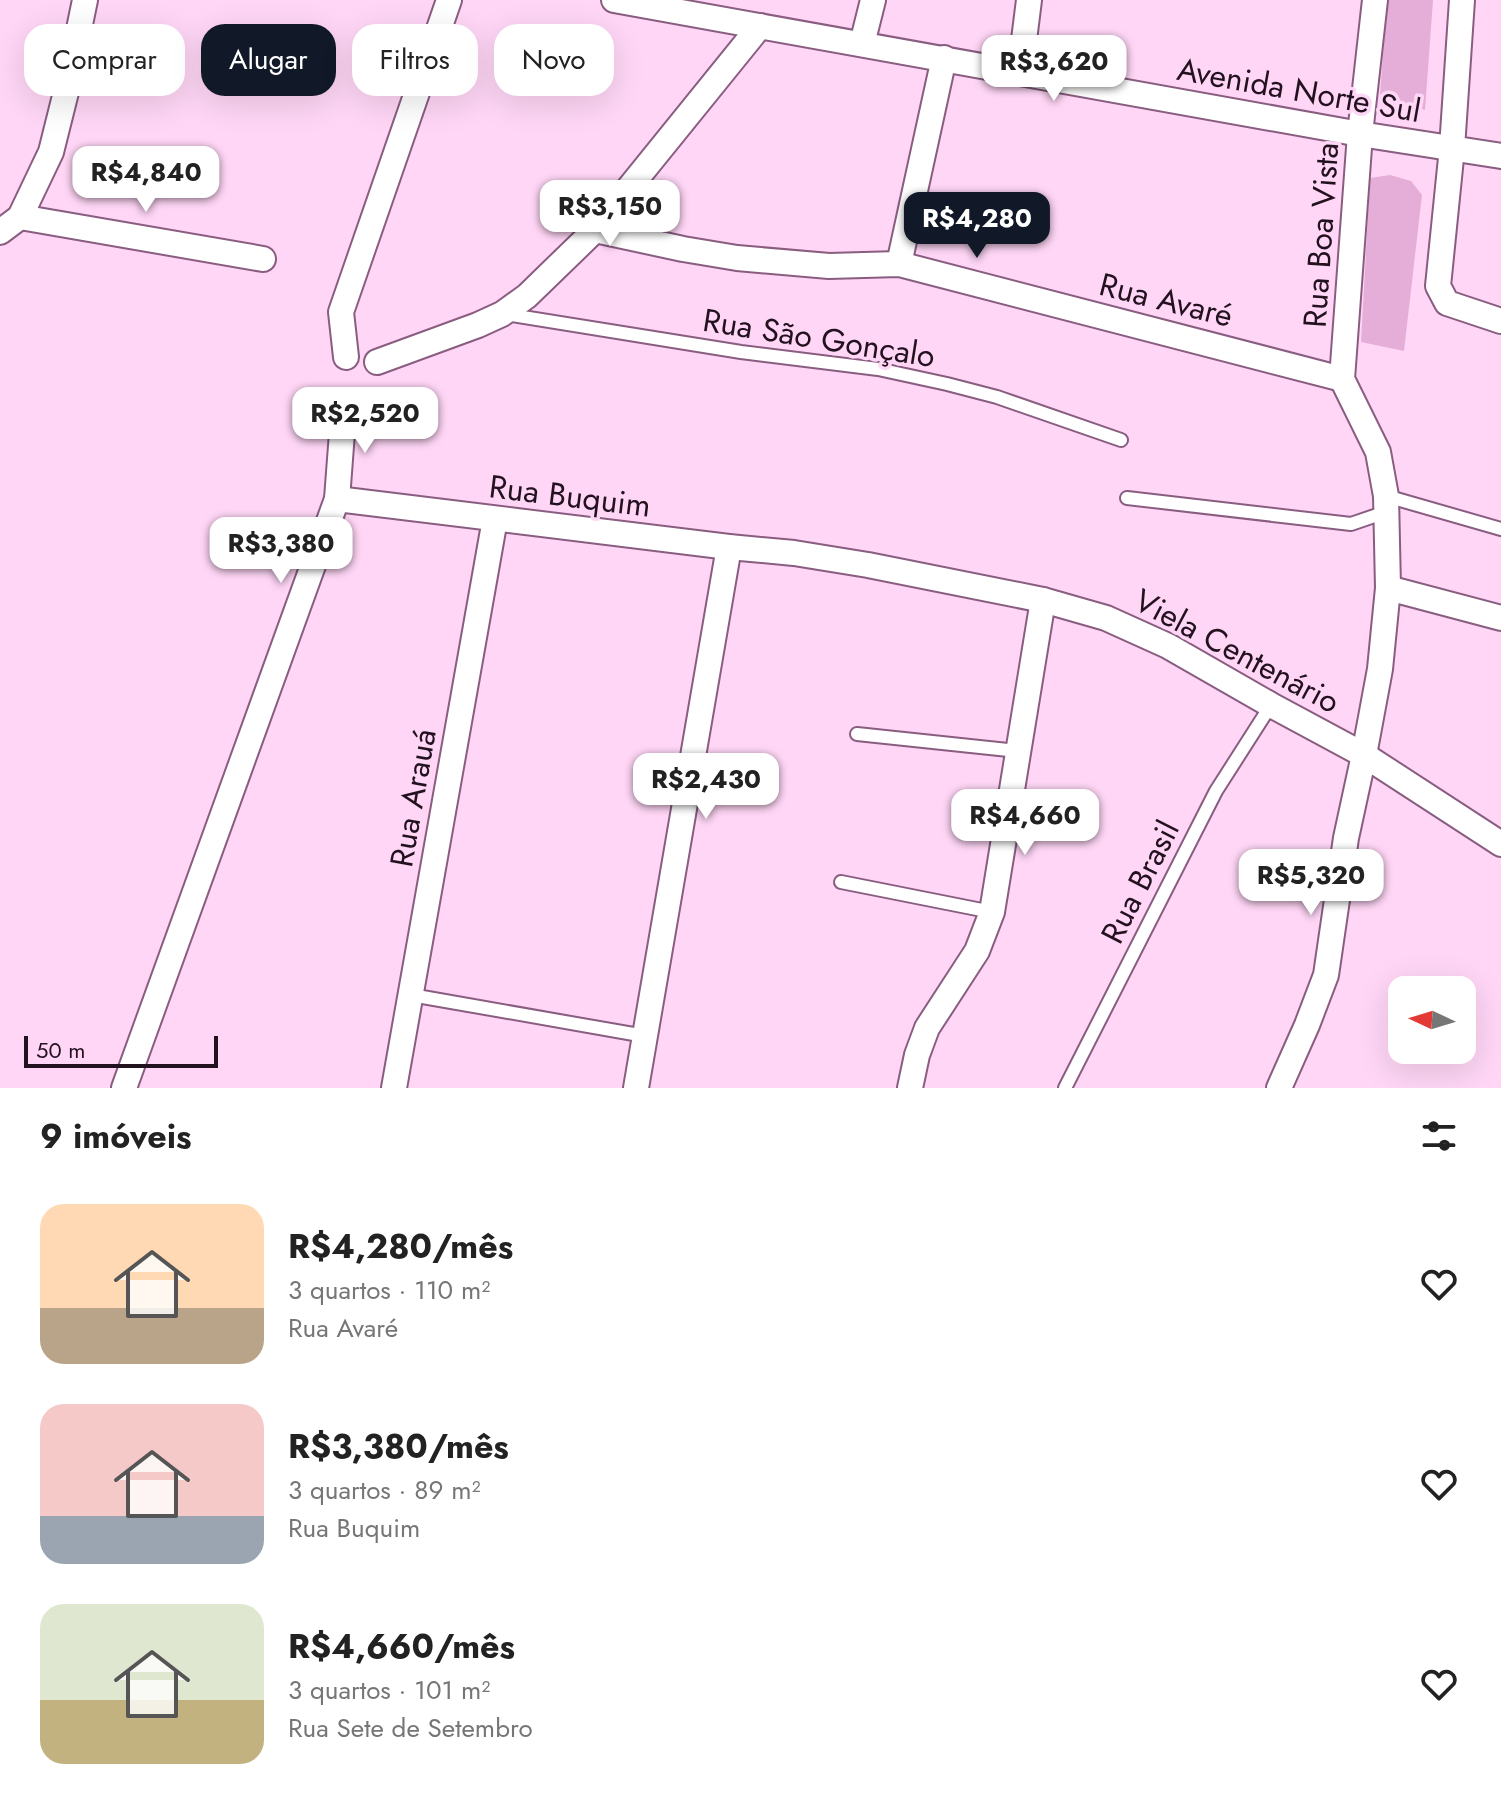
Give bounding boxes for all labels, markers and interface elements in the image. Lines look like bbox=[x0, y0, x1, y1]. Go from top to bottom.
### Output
chip: Comprar bbox=[24, 24, 185, 96]
chip: Alugar bbox=[201, 24, 336, 96]
chip: Filtros bbox=[352, 24, 478, 96]
chip: Novo bbox=[494, 24, 614, 96]
pin: R$3,620 bbox=[980, 35, 1128, 103]
text: R$3,620 bbox=[1000, 42, 1108, 80]
street label: Avenida Norte Sul bbox=[1174, 46, 1424, 134]
street label: Rua Boa Vista bbox=[1292, 141, 1350, 329]
pin: R$4,840 bbox=[72, 146, 220, 214]
text: R$4,840 bbox=[90, 153, 202, 191]
pin: R$3,150 bbox=[536, 180, 684, 248]
text: R$3,150 bbox=[558, 187, 662, 225]
pin: R$4,280 bbox=[903, 192, 1051, 260]
text: R$4,280 bbox=[922, 199, 1032, 237]
street label: Rua Avaré bbox=[1095, 261, 1237, 339]
street label: Rua São Gonçalo bbox=[700, 297, 938, 379]
pin: R$2,520 bbox=[291, 387, 439, 455]
text: R$2,520 bbox=[310, 394, 420, 432]
street label: Rua Buquim bbox=[486, 463, 654, 529]
pin: R$3,380 bbox=[207, 517, 355, 585]
text: R$3,380 bbox=[228, 524, 334, 562]
street label: Viela Centenário bbox=[1126, 577, 1348, 725]
street label: Rua Arauá bbox=[378, 725, 448, 871]
pin: R$2,430 bbox=[632, 753, 780, 821]
text: R$2,430 bbox=[651, 760, 761, 798]
pin: R$4,660 bbox=[951, 789, 1099, 857]
text: R$4,660 bbox=[969, 796, 1081, 834]
street label: Rua Brasil bbox=[1089, 813, 1191, 951]
pin: R$5,320 bbox=[1237, 849, 1385, 917]
text: R$5,320 bbox=[1257, 856, 1365, 894]
north arrow bbox=[1388, 976, 1476, 1064]
map controls bbox=[1388, 976, 1476, 1064]
scale bar bbox=[24, 1032, 218, 1068]
text: 50 m bbox=[36, 1034, 85, 1066]
text: 9 imóveis bbox=[40, 1112, 192, 1161]
icon: filters bbox=[1417, 1114, 1461, 1158]
text: R$4,280/mês bbox=[288, 1222, 513, 1271]
icon: home bbox=[104, 1236, 200, 1332]
icon: heart bbox=[1417, 1262, 1461, 1306]
text: 3 quartos · 110 m² bbox=[288, 1271, 490, 1309]
text: Rua Avaré bbox=[288, 1309, 398, 1347]
text: R$3,380/mês bbox=[288, 1422, 509, 1471]
icon: home bbox=[104, 1436, 200, 1532]
icon: heart bbox=[1417, 1462, 1461, 1506]
text: 3 quartos · 89 m² bbox=[288, 1471, 480, 1509]
text: Rua Buquim bbox=[288, 1509, 420, 1547]
text: R$4,660/mês bbox=[288, 1622, 515, 1671]
icon: home bbox=[104, 1636, 200, 1732]
icon: heart bbox=[1417, 1662, 1461, 1706]
text: 3 quartos · 101 m² bbox=[288, 1671, 490, 1709]
text: Rua Sete de Setembro bbox=[288, 1709, 533, 1747]

